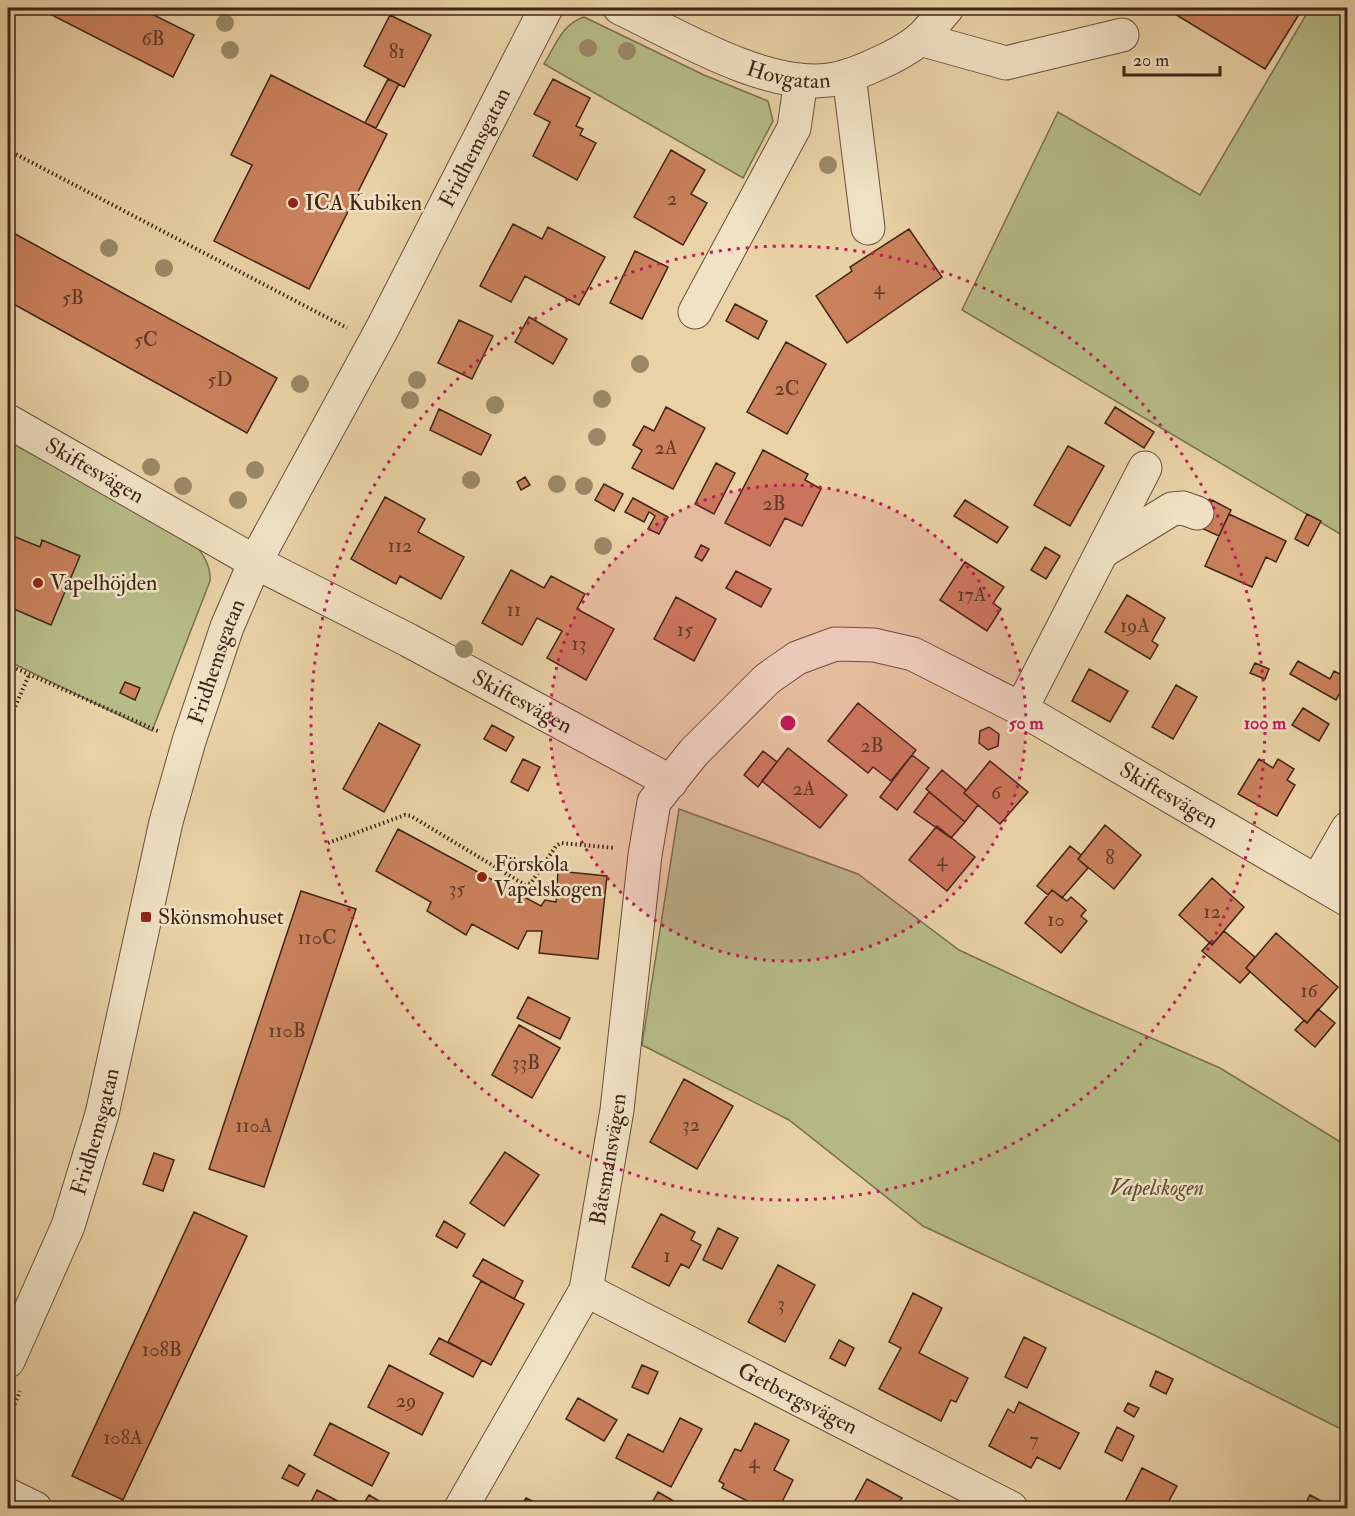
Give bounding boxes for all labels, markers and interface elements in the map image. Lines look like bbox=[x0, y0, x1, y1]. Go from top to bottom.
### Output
house number: 6B bbox=[141, 26, 165, 51]
house number: 81 bbox=[389, 39, 405, 64]
scale bar bbox=[1124, 39, 1220, 77]
text: 20 m bbox=[1133, 49, 1169, 72]
street label: Hovgatan bbox=[743, 54, 832, 95]
street label: Fridhemsgatan bbox=[432, 83, 517, 212]
house number: 2 bbox=[667, 186, 677, 211]
place label: ICA Kubiken bbox=[305, 189, 422, 217]
marker: ICA Kubiken bbox=[286, 196, 300, 210]
house number: 4 bbox=[874, 275, 886, 300]
house number: 5B bbox=[62, 285, 84, 310]
house number: 5C bbox=[134, 327, 158, 352]
house number: 5D bbox=[207, 367, 233, 392]
house number: 2C bbox=[775, 376, 799, 401]
street label: Skiftesvägen bbox=[40, 431, 149, 510]
house number: 2A bbox=[655, 435, 678, 460]
house number: 2B bbox=[762, 491, 786, 516]
house number: 112 bbox=[388, 533, 412, 558]
place label: Vapelhöjden bbox=[50, 569, 157, 598]
marker: Vapelhöjden bbox=[31, 576, 45, 590]
house number: 17A bbox=[957, 582, 987, 607]
street label: Fridhemsgatan bbox=[182, 595, 251, 728]
house number: 11 bbox=[507, 597, 521, 622]
house number: 19A bbox=[1120, 613, 1150, 638]
house number: 15 bbox=[677, 617, 693, 642]
house number: 13 bbox=[572, 631, 586, 656]
street label: Skiftesvägen bbox=[467, 663, 577, 740]
text: 50 m bbox=[1009, 712, 1044, 735]
text: 100 m bbox=[1244, 712, 1287, 735]
centre of rings bbox=[778, 713, 798, 733]
house number: 2B bbox=[860, 733, 884, 758]
street label: Skiftesvägen bbox=[1114, 756, 1223, 835]
house number: 2A bbox=[793, 776, 816, 801]
house number: 6 bbox=[991, 780, 1002, 805]
house number: 8 bbox=[1105, 845, 1115, 870]
house number: 4 bbox=[937, 847, 949, 872]
place label: Förskola Vapelskogen bbox=[494, 850, 602, 904]
marker: Förskola Vapelskogen bbox=[475, 870, 489, 884]
house number: 35 bbox=[449, 876, 465, 901]
house number: 12 bbox=[1203, 899, 1221, 924]
place label: Skönsmohuset bbox=[158, 903, 284, 931]
house number: 10 bbox=[1047, 907, 1065, 932]
marker: Skönsmohuset bbox=[139, 910, 153, 924]
house number: 110C bbox=[297, 925, 337, 950]
house number: 16 bbox=[1300, 978, 1318, 1003]
house number: 110B bbox=[268, 1018, 306, 1043]
house number: 33B bbox=[512, 1050, 540, 1075]
street label: Fridhemsgatan bbox=[64, 1065, 126, 1199]
street label: Båtsmansvägen bbox=[583, 1092, 633, 1227]
house number: 32 bbox=[682, 1112, 700, 1137]
house number: 110A bbox=[235, 1113, 273, 1138]
park label: Vapelskogen bbox=[1110, 1174, 1204, 1202]
house number: 1 bbox=[663, 1243, 671, 1268]
house number: 3 bbox=[777, 1291, 785, 1316]
house number: 108B bbox=[142, 1337, 182, 1362]
street label: Getbergsvägen bbox=[733, 1356, 863, 1441]
house number: 29 bbox=[396, 1388, 416, 1413]
house number: 108A bbox=[103, 1425, 143, 1450]
house number: 7 bbox=[1029, 1427, 1039, 1452]
house number: 4 bbox=[749, 1449, 761, 1474]

